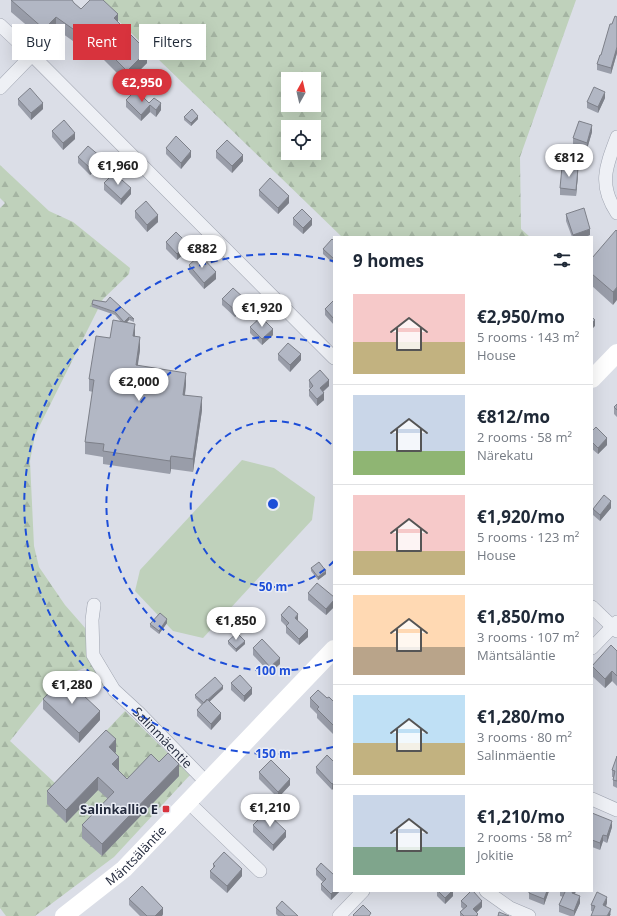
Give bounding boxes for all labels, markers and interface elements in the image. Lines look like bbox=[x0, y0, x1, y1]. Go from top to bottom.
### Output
chip: Buy bbox=[12, 24, 65, 60]
chip: Rent bbox=[73, 24, 131, 60]
chip: Filters bbox=[139, 24, 206, 60]
pin: €2,950 bbox=[109, 69, 175, 103]
north arrow bbox=[281, 72, 321, 112]
map controls bbox=[281, 72, 321, 160]
text: €2,950 bbox=[122, 73, 162, 91]
button: locate bbox=[281, 120, 321, 160]
pin: €812 bbox=[545, 144, 593, 178]
text: €812 bbox=[554, 148, 584, 166]
pin: €1,960 bbox=[85, 152, 151, 186]
text: €1,960 bbox=[98, 156, 138, 174]
pin: €882 bbox=[178, 235, 226, 269]
text: €882 bbox=[187, 239, 217, 257]
text: 9 homes bbox=[353, 249, 424, 272]
icon: filters bbox=[551, 249, 573, 271]
pin: €1,920 bbox=[229, 294, 295, 328]
text: €1,920 bbox=[242, 298, 282, 316]
text: €2,950/mo bbox=[477, 305, 565, 328]
icon: home bbox=[385, 310, 433, 358]
text: 5 rooms · 143 m² bbox=[477, 328, 579, 346]
text: House bbox=[477, 346, 516, 364]
pin: €2,000 bbox=[106, 368, 172, 402]
text: €2,000 bbox=[119, 372, 159, 390]
text: €812/mo bbox=[477, 405, 550, 428]
icon: home bbox=[385, 411, 433, 459]
text: 2 rooms · 58 m² bbox=[477, 428, 572, 446]
text: Närekatu bbox=[477, 446, 533, 464]
centre of rings bbox=[266, 497, 280, 511]
text: €1,920/mo bbox=[477, 505, 565, 528]
icon: home bbox=[385, 511, 433, 559]
text: 5 rooms · 123 m² bbox=[477, 528, 579, 546]
text: House bbox=[477, 546, 516, 564]
text: 50 m bbox=[259, 578, 287, 595]
text: €1,850/mo bbox=[477, 605, 565, 628]
pin: €1,850 bbox=[203, 607, 269, 641]
text: €1,850 bbox=[216, 611, 256, 629]
icon: home bbox=[385, 611, 433, 659]
text: 3 rooms · 107 m² bbox=[477, 628, 579, 646]
text: Mäntsäläntie bbox=[477, 646, 556, 664]
text: 100 m bbox=[255, 662, 291, 679]
pin: €1,280 bbox=[39, 671, 105, 705]
text: €1,280 bbox=[52, 675, 92, 693]
street label: Salinmäentie bbox=[129, 703, 197, 772]
text: €1,280/mo bbox=[477, 705, 565, 728]
icon: home bbox=[385, 711, 433, 759]
text: 3 rooms · 80 m² bbox=[477, 728, 572, 746]
text: 150 m bbox=[255, 745, 291, 762]
text: Salinmäentie bbox=[477, 746, 556, 764]
pin: €1,210 bbox=[237, 794, 303, 828]
text: €1,210 bbox=[250, 798, 290, 816]
place label: Salinkallio E bbox=[80, 800, 158, 818]
marker: Salinkallio E bbox=[161, 804, 171, 814]
text: €1,210/mo bbox=[477, 805, 565, 828]
icon: home bbox=[385, 811, 433, 859]
street label: Mäntsäläntie bbox=[101, 821, 170, 889]
text: 2 rooms · 58 m² bbox=[477, 828, 572, 846]
text: Jokitie bbox=[477, 846, 514, 864]

